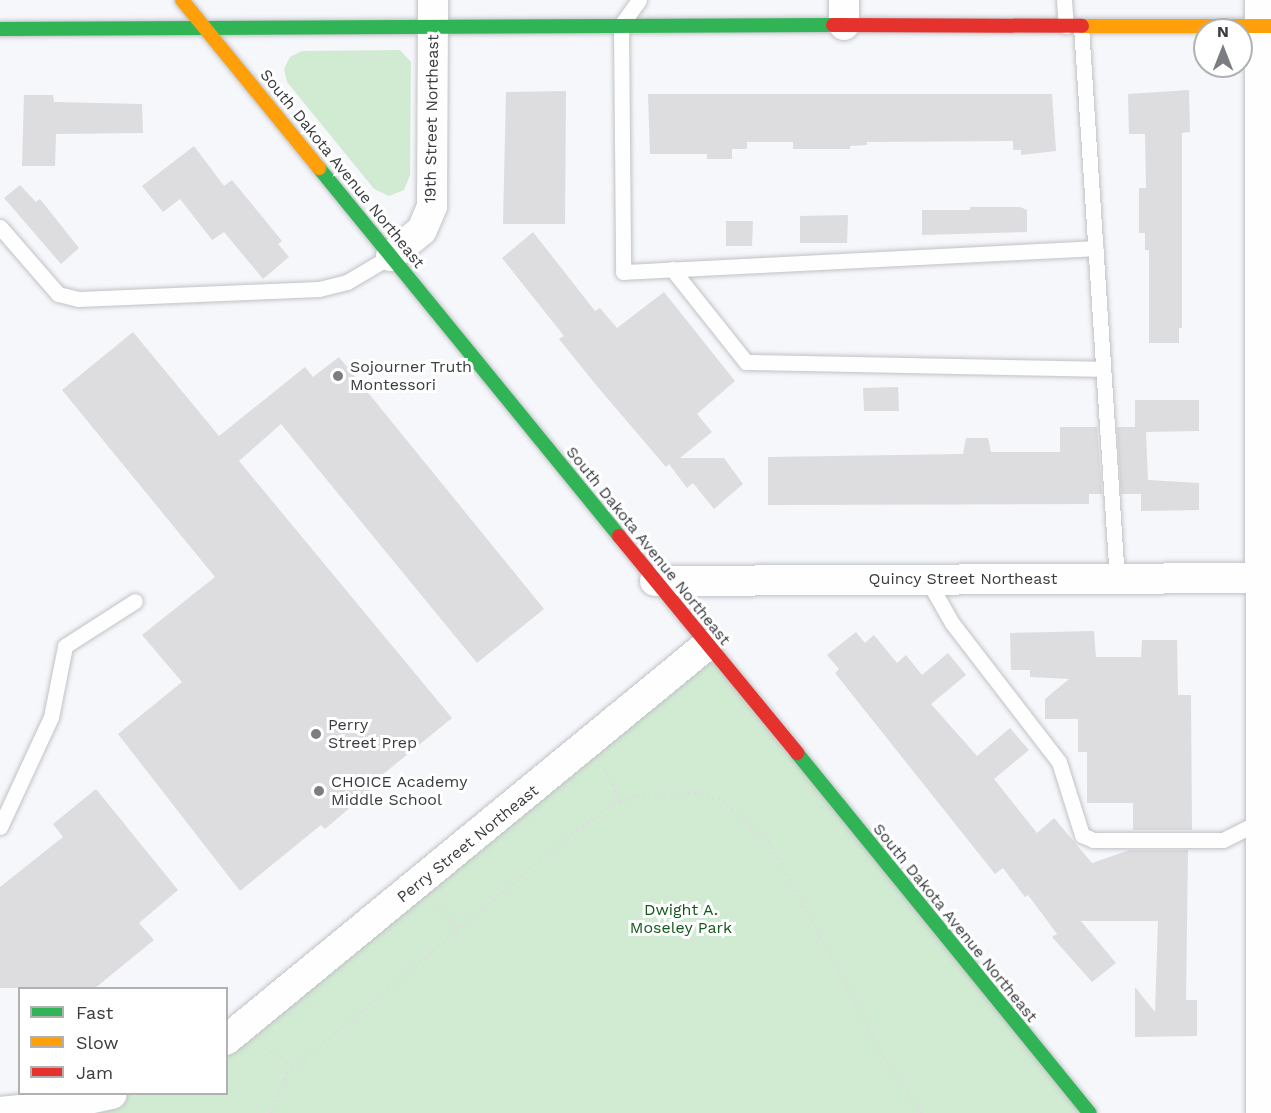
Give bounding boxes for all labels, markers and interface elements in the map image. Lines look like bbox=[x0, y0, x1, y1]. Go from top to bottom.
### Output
north arrow bbox=[1193, 18, 1253, 78]
text: N bbox=[1217, 22, 1229, 41]
street label: 19th Street Northeast bbox=[421, 34, 443, 204]
street label: South Dakota Avenue Northeast bbox=[256, 65, 428, 273]
place label: Sojourner Truth Montessori bbox=[350, 357, 473, 395]
marker: Sojourner Truth Montessori bbox=[331, 369, 345, 383]
street label: South Dakota Avenue Northeast bbox=[562, 442, 734, 650]
street label: Quincy Street Northeast bbox=[868, 569, 1058, 589]
place label: Perry Street Prep bbox=[328, 715, 417, 753]
marker: Perry Street Prep bbox=[309, 727, 323, 741]
place label: CHOICE Academy Middle School bbox=[331, 772, 468, 810]
street label: Perry Street Northeast bbox=[393, 781, 543, 907]
marker: CHOICE Academy Middle School bbox=[312, 784, 326, 798]
street label: South Dakota Avenue Northeast bbox=[869, 819, 1041, 1027]
park label: Dwight A. Moseley Park bbox=[630, 900, 732, 938]
legend bbox=[18, 987, 228, 1095]
text: Fast bbox=[76, 1002, 113, 1023]
text: Slow bbox=[76, 1032, 119, 1053]
text: Jam bbox=[76, 1062, 113, 1083]

